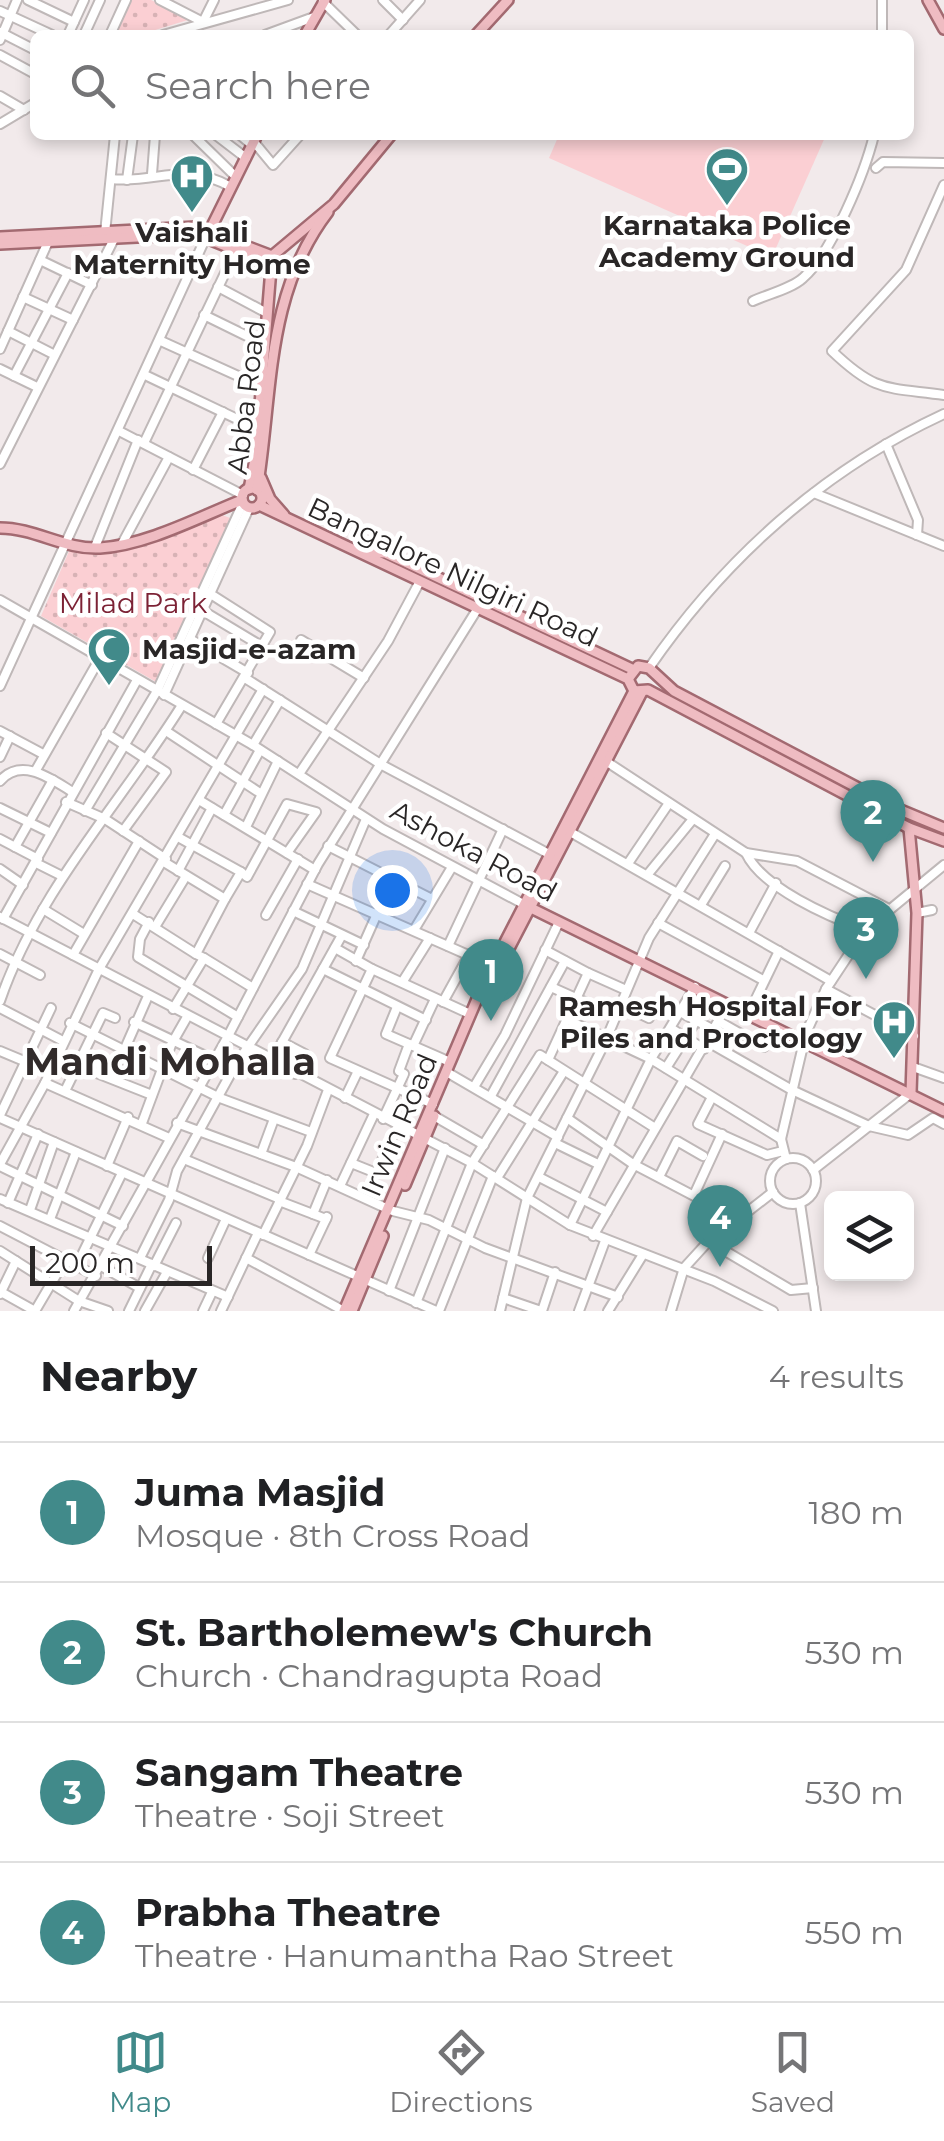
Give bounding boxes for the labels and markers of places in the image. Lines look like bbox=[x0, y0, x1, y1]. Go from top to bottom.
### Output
sports icon: Karnataka Police Academy Ground bbox=[704, 146, 750, 207]
hospital icon: Vaishali Maternity Home bbox=[169, 153, 215, 214]
place label: Karnataka Police Academy Ground bbox=[598, 208, 855, 274]
place label: Vaishali Maternity Home bbox=[73, 215, 311, 281]
mosque icon: Masjid-e-azam bbox=[86, 626, 132, 687]
place label: Masjid-e-azam bbox=[142, 632, 356, 666]
pin: 2 bbox=[840, 780, 906, 862]
pin: 3 bbox=[834, 896, 898, 979]
pin: 1 bbox=[458, 938, 524, 1021]
place label: Ramesh Hospital For Piles and Proctology bbox=[558, 989, 862, 1055]
hospital icon: Ramesh Hospital For Piles and Proctology bbox=[871, 999, 917, 1060]
pin: 4 bbox=[688, 1184, 752, 1267]

